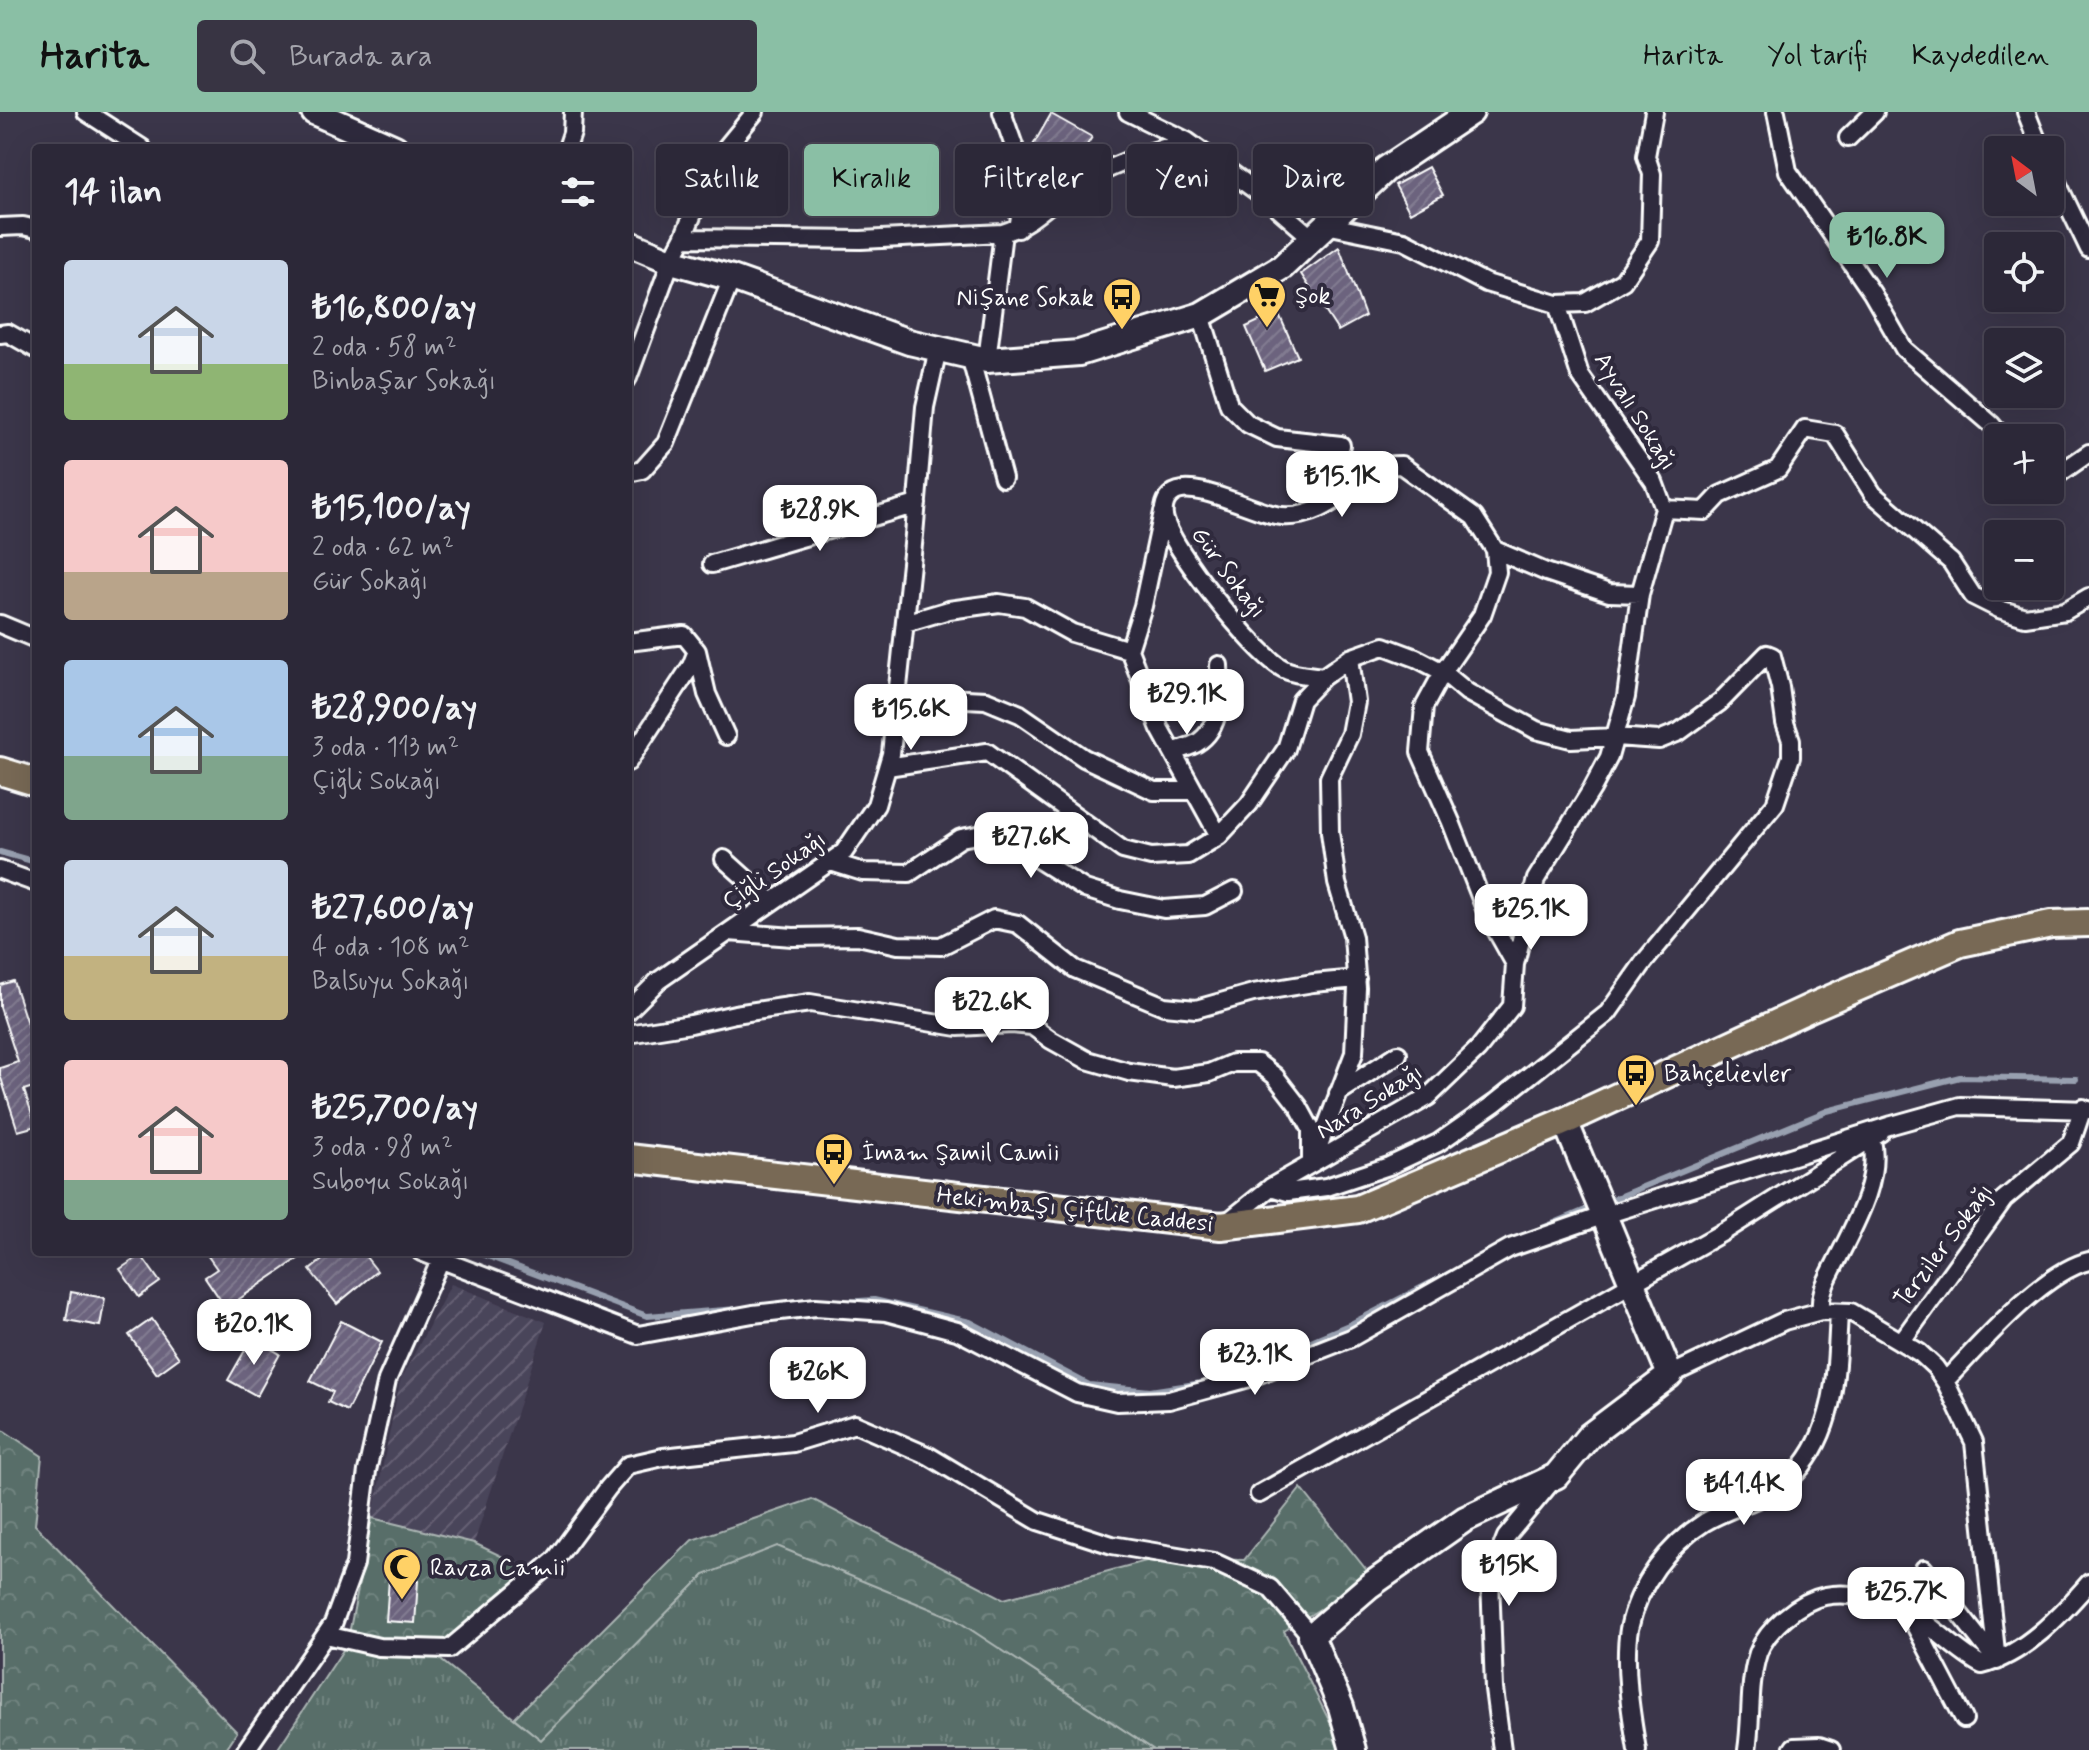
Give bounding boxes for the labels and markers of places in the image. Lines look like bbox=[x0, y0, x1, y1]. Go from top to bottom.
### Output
pin: ₺16.8K bbox=[1822, 212, 1952, 280]
supermarket icon: Şok bbox=[1246, 274, 1288, 329]
bus stop icon: Nişane Sokak bbox=[1101, 276, 1143, 331]
place label: Şok bbox=[1295, 281, 1331, 312]
place label: Nişane Sokak bbox=[957, 283, 1094, 314]
pin: ₺15.1K bbox=[1277, 451, 1407, 519]
pin: ₺28.9K bbox=[755, 485, 885, 553]
pin: ₺29.1K bbox=[1122, 669, 1252, 737]
pin: ₺15.6K bbox=[846, 684, 976, 752]
pin: ₺27.6K bbox=[966, 812, 1096, 880]
pin: ₺25.1K bbox=[1466, 884, 1596, 952]
pin: ₺22.6K bbox=[927, 977, 1057, 1045]
bus stop icon: Bahçelievler bbox=[1615, 1052, 1657, 1107]
place label: Bahçelievler bbox=[1664, 1059, 1792, 1090]
bus stop icon: İmam Şamil Camii bbox=[813, 1131, 855, 1186]
place label: İmam Şamil Camii bbox=[862, 1138, 1059, 1169]
pin: ₺20.1K bbox=[189, 1299, 319, 1367]
pin: ₺23.1K bbox=[1190, 1329, 1320, 1397]
pin: ₺26K bbox=[771, 1347, 865, 1415]
pin: ₺41.4K bbox=[1679, 1459, 1809, 1527]
pin: ₺15K bbox=[1462, 1540, 1556, 1608]
mosque icon: Ravza Camii bbox=[381, 1546, 423, 1601]
place label: Ravza Camii bbox=[430, 1553, 565, 1584]
pin: ₺25.7K bbox=[1841, 1567, 1971, 1635]

